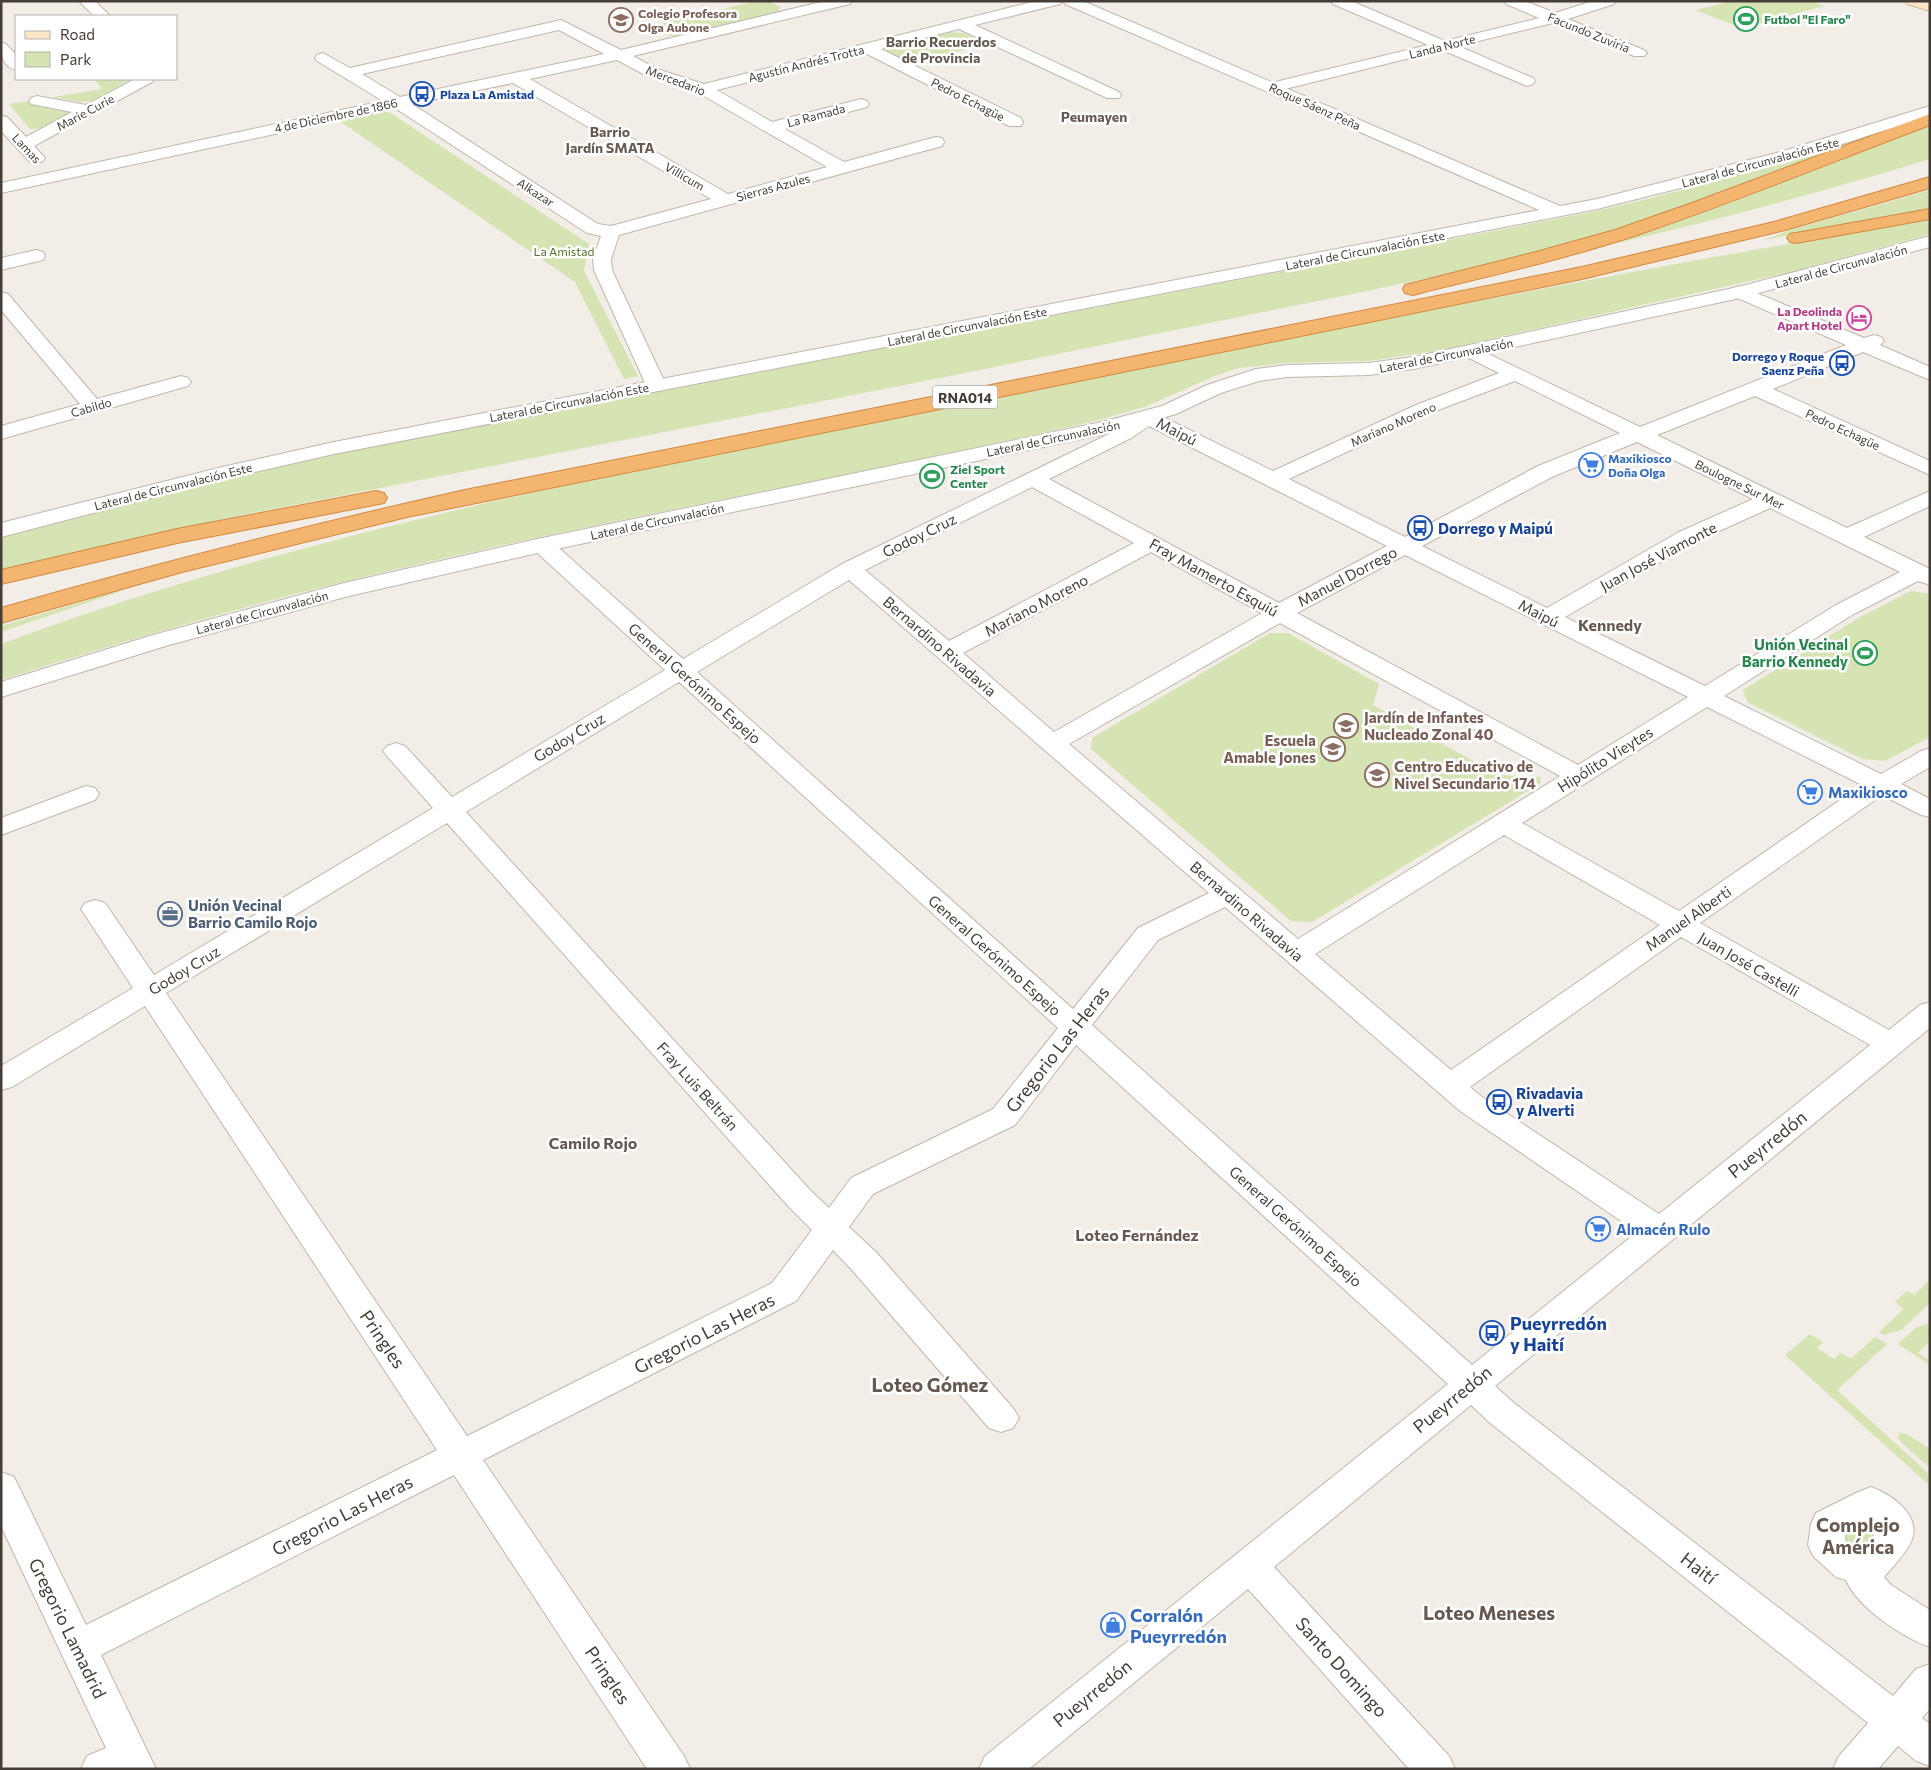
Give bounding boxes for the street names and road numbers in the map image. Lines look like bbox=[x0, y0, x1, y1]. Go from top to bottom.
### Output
street label: Facundo Zuviría bbox=[1546, 9, 1632, 55]
street label: Landa Norte bbox=[1407, 31, 1477, 61]
street label: Agustín Andrés Trotta bbox=[747, 42, 865, 84]
street label: Mercedario bbox=[644, 62, 708, 98]
street label: Pedro Echagüe bbox=[929, 75, 1007, 123]
street label: Roque Sáenz Peña bbox=[1267, 80, 1363, 132]
street label: Marie Curie bbox=[54, 91, 116, 133]
street label: 4 de Diciembre de 1866 bbox=[273, 95, 399, 135]
street label: La Ramada bbox=[785, 101, 847, 129]
street label: Lamas bbox=[10, 130, 44, 166]
street label: Lateral de Circunvalación Este bbox=[1680, 134, 1840, 190]
street label: Villicum bbox=[663, 159, 707, 193]
street label: Sierras Azules bbox=[735, 170, 811, 204]
street label: Alkazar bbox=[515, 175, 557, 209]
street label: Lateral de Circunvalación Este bbox=[1284, 228, 1446, 272]
street label: Lateral de Circunvalación bbox=[1773, 242, 1909, 290]
street label: Lateral de Circunvalación Este bbox=[886, 304, 1048, 348]
street label: Lateral de Circunvalación bbox=[1378, 335, 1514, 375]
street label: Lateral de Circunvalación Este bbox=[488, 380, 650, 424]
road number: RNA014 bbox=[932, 386, 998, 408]
street label: Cabildo bbox=[69, 395, 113, 419]
street label: Mariano Moreno bbox=[1348, 399, 1438, 449]
street label: Pedro Echagüe bbox=[1804, 406, 1882, 452]
street label: Maipú bbox=[1154, 413, 1200, 449]
street label: Lateral de Circunvalación bbox=[985, 417, 1121, 459]
street label: Boulogne Sur Mer bbox=[1693, 456, 1787, 512]
street label: Lateral de Circunvalación Este bbox=[93, 460, 253, 512]
street label: Lateral de Circunvalación bbox=[589, 500, 725, 542]
street label: Godoy Cruz bbox=[879, 509, 959, 561]
street label: Juan José Viamonte bbox=[1597, 518, 1719, 594]
street label: Fray Mamerto Esquiú bbox=[1146, 534, 1282, 620]
street label: Manuel Dorrego bbox=[1294, 542, 1400, 610]
street label: Mariano Moreno bbox=[981, 570, 1091, 640]
street label: Lateral de Circunvalación bbox=[194, 588, 330, 636]
street label: Bernardino Rivadavia bbox=[880, 592, 1000, 700]
street label: Maipú bbox=[1516, 595, 1562, 631]
street label: General Gerónimo Espejo bbox=[625, 619, 765, 747]
street label: Godoy Cruz bbox=[530, 709, 608, 765]
street label: Hipólito Vieytes bbox=[1554, 722, 1656, 795]
street label: Bernardino Rivadavia bbox=[1187, 857, 1307, 965]
street label: Manuel Alberti bbox=[1642, 882, 1734, 954]
street label: General Gerónimo Espejo bbox=[925, 891, 1065, 1019]
street label: Juan José Castelli bbox=[1695, 928, 1803, 1000]
street label: Godoy Cruz bbox=[145, 942, 223, 998]
street label: Gregorio Las Heras bbox=[1001, 981, 1113, 1117]
street label: Fray Luis Beltrán bbox=[654, 1038, 742, 1134]
street label: Pueyrredón bbox=[1723, 1106, 1811, 1182]
street label: General Gerónimo Espejo bbox=[1226, 1162, 1366, 1290]
street label: Gregorio Las Heras bbox=[630, 1288, 778, 1378]
street label: Pringles bbox=[356, 1306, 410, 1372]
street label: Pueyrredón bbox=[1408, 1361, 1496, 1437]
street label: Gregorio Las Heras bbox=[268, 1470, 416, 1560]
street label: Haití bbox=[1677, 1547, 1722, 1590]
street label: Gregorio Lamadrid bbox=[24, 1554, 112, 1702]
street label: Santo Domingo bbox=[1291, 1613, 1393, 1721]
street label: Pringles bbox=[581, 1642, 635, 1708]
street label: Pueyrredón bbox=[1048, 1655, 1136, 1731]

